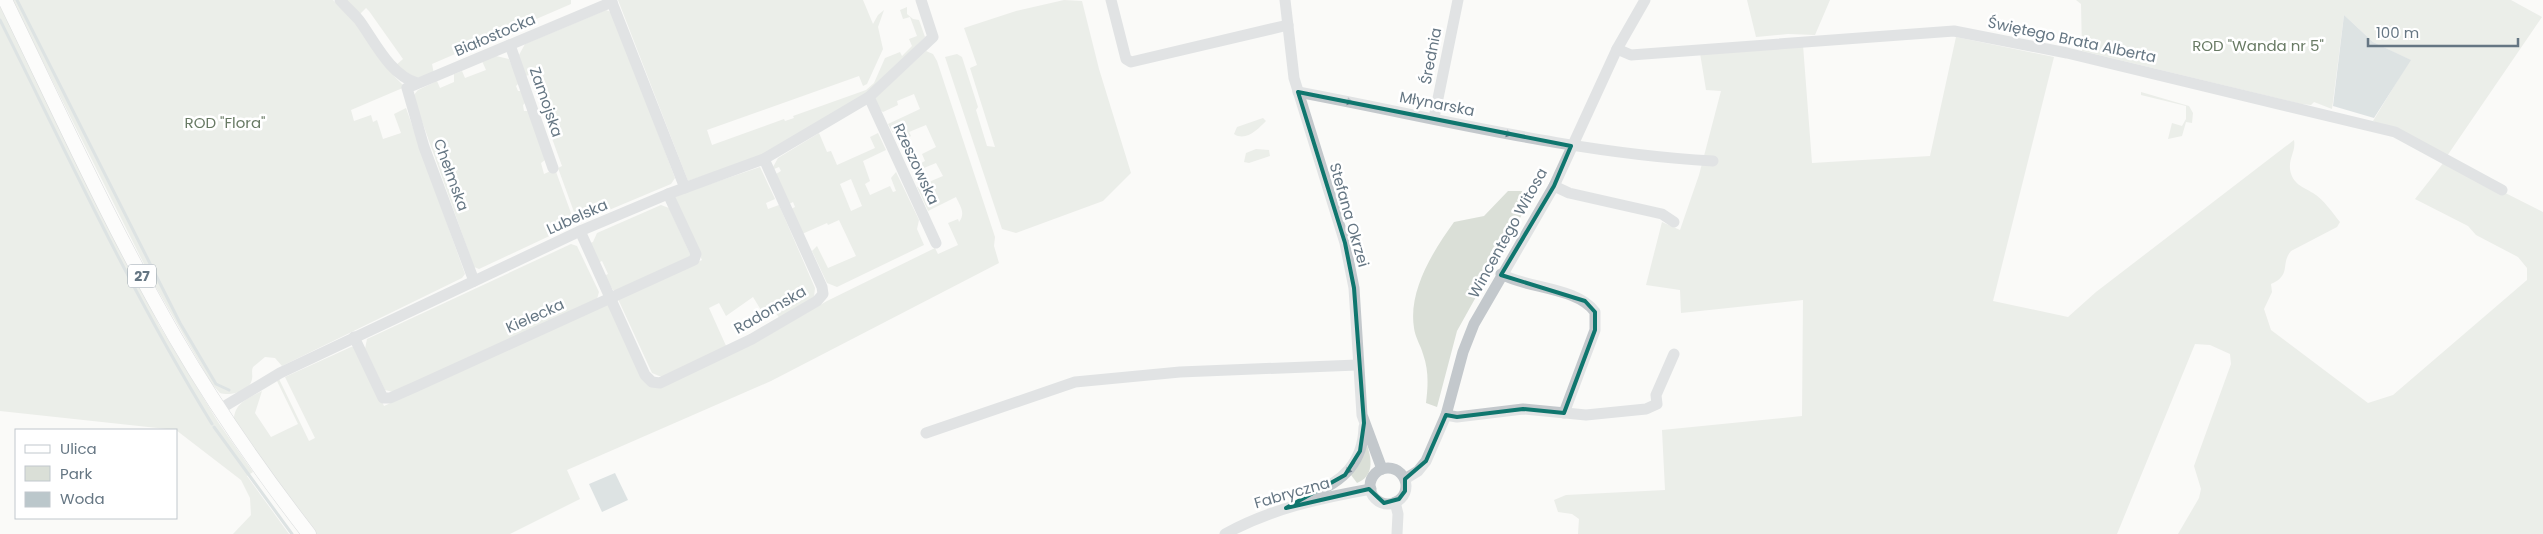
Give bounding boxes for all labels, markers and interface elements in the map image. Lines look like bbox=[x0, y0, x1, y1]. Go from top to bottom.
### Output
street label: Białostocka bbox=[451, 8, 539, 61]
street label: Świętego Brata Alberta bbox=[1986, 11, 2158, 68]
scale bar bbox=[2368, 15, 2518, 47]
text: 100 m bbox=[2376, 22, 2419, 43]
street label: Średnia bbox=[1415, 26, 1446, 86]
park label: ROD "Wanda nr 5" bbox=[2192, 35, 2324, 56]
street label: Zamojska bbox=[525, 64, 568, 140]
street label: Młynarska bbox=[1398, 86, 1476, 121]
one-way arrow bbox=[1338, 98, 1354, 106]
park label: ROD "Flora" bbox=[185, 112, 265, 133]
street label: Rzeszowska bbox=[888, 120, 944, 208]
one-way arrow bbox=[1497, 129, 1513, 137]
street label: Chełmska bbox=[429, 136, 474, 214]
street label: Stefana Okrzei bbox=[1325, 160, 1374, 269]
street label: Wincentego Witosa bbox=[1463, 164, 1552, 302]
street label: Lubelska bbox=[543, 194, 611, 239]
road number: 27 bbox=[128, 264, 156, 288]
street label: Radomska bbox=[730, 280, 810, 339]
street label: Kielecka bbox=[502, 293, 567, 338]
legend bbox=[15, 429, 178, 519]
text: Ulica bbox=[60, 438, 97, 459]
one-way arrow bbox=[1345, 461, 1356, 474]
text: Park bbox=[60, 463, 92, 484]
street label: Fabryczna bbox=[1252, 472, 1332, 513]
text: Woda bbox=[60, 488, 105, 509]

